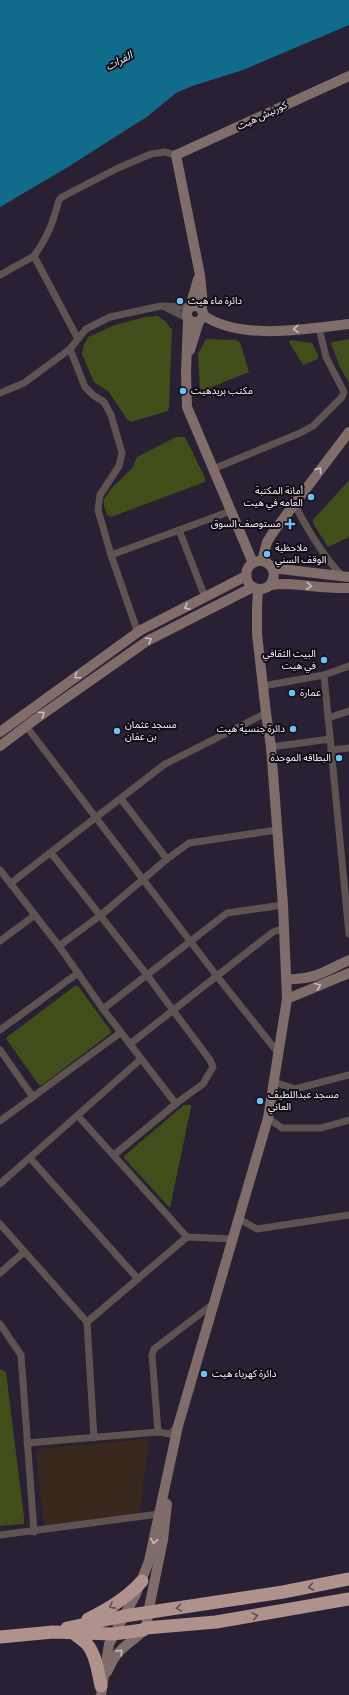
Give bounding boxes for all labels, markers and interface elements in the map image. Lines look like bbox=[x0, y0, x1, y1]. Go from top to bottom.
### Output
water label: الفرات bbox=[103, 47, 136, 74]
street label: كورنيش هيت bbox=[235, 98, 290, 134]
place label: دائرة ماء هيت bbox=[188, 294, 242, 308]
marker: دائرة ماء هيت bbox=[175, 296, 185, 306]
one-way arrow bbox=[293, 325, 299, 334]
place label: مكتب بريدهيت bbox=[191, 384, 253, 398]
marker: مكتب بريدهيت bbox=[178, 386, 188, 396]
one-way arrow bbox=[315, 468, 322, 475]
place label: أمانة المكتبة العامه في هيت bbox=[244, 484, 303, 510]
marker: أمانة المكتبة العامه في هيت bbox=[306, 492, 316, 502]
place label: مستوصف السوق bbox=[211, 517, 281, 531]
marker: مستوصف السوق bbox=[284, 518, 296, 530]
place label: ملاحظية الوقف السني bbox=[275, 541, 326, 567]
marker: ملاحظية الوقف السني bbox=[262, 549, 272, 559]
one-way arrow bbox=[306, 581, 312, 590]
one-way arrow bbox=[183, 602, 191, 609]
one-way arrow bbox=[145, 638, 152, 645]
place label: البيت الثقافي في هيت bbox=[263, 647, 317, 673]
marker: البيت الثقافي في هيت bbox=[319, 655, 329, 665]
one-way arrow bbox=[74, 671, 81, 679]
place label: عمارة bbox=[300, 686, 321, 700]
marker: عمارة bbox=[287, 688, 297, 698]
one-way arrow bbox=[38, 712, 45, 719]
place label: مسجد عثمان بن عفان bbox=[125, 718, 177, 744]
place label: دائرة جنسية هيت bbox=[217, 722, 285, 736]
marker: دائرة جنسية هيت bbox=[288, 724, 298, 734]
marker: مسجد عثمان بن عفان bbox=[112, 726, 122, 736]
place label: البطاقه الموحدة bbox=[271, 751, 331, 765]
marker: البطاقه الموحدة bbox=[334, 753, 344, 763]
one-way arrow bbox=[314, 983, 322, 991]
place label: مسجد عبداللطيف العاني bbox=[268, 1088, 339, 1114]
marker: مسجد عبداللطيف العاني bbox=[255, 1096, 265, 1106]
place label: دائرة كهرباء هيت bbox=[212, 1367, 277, 1381]
marker: دائرة كهرباء هيت bbox=[199, 1369, 209, 1379]
one-way arrow bbox=[150, 1538, 158, 1544]
one-way arrow bbox=[308, 1582, 314, 1590]
one-way arrow bbox=[109, 1601, 117, 1609]
one-way arrow bbox=[175, 1603, 182, 1612]
one-way arrow bbox=[252, 1612, 258, 1621]
one-way arrow bbox=[115, 1649, 123, 1657]

